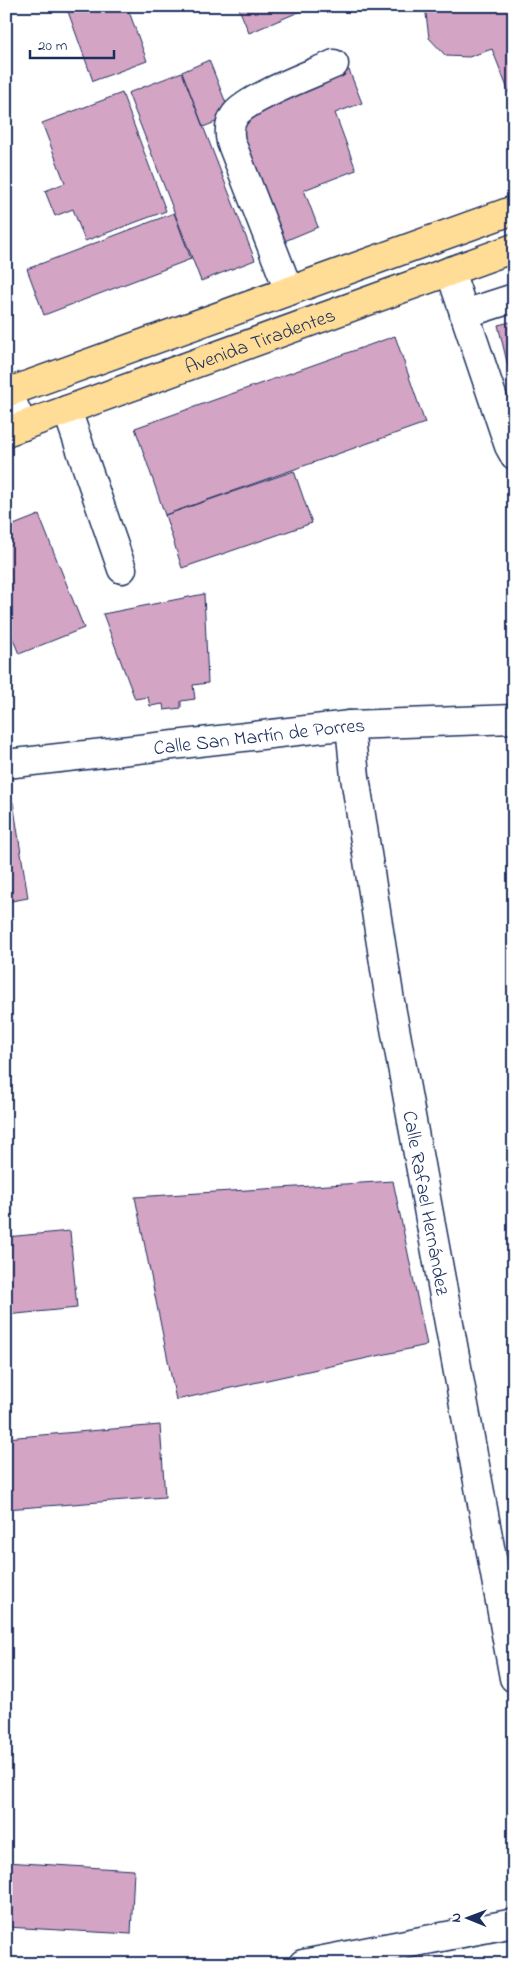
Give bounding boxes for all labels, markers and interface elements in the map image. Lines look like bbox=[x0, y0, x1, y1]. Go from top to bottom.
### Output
scale bar bbox=[30, 28, 114, 60]
text: 20 m bbox=[38, 35, 68, 57]
street label: Avenida Tiradentes bbox=[181, 302, 340, 383]
street label: Calle San Martín de Porres bbox=[152, 712, 366, 764]
street label: Calle Rafael Hernández bbox=[393, 1109, 456, 1298]
north arrow bbox=[442, 1892, 492, 1942]
text: N bbox=[446, 1913, 467, 1923]

